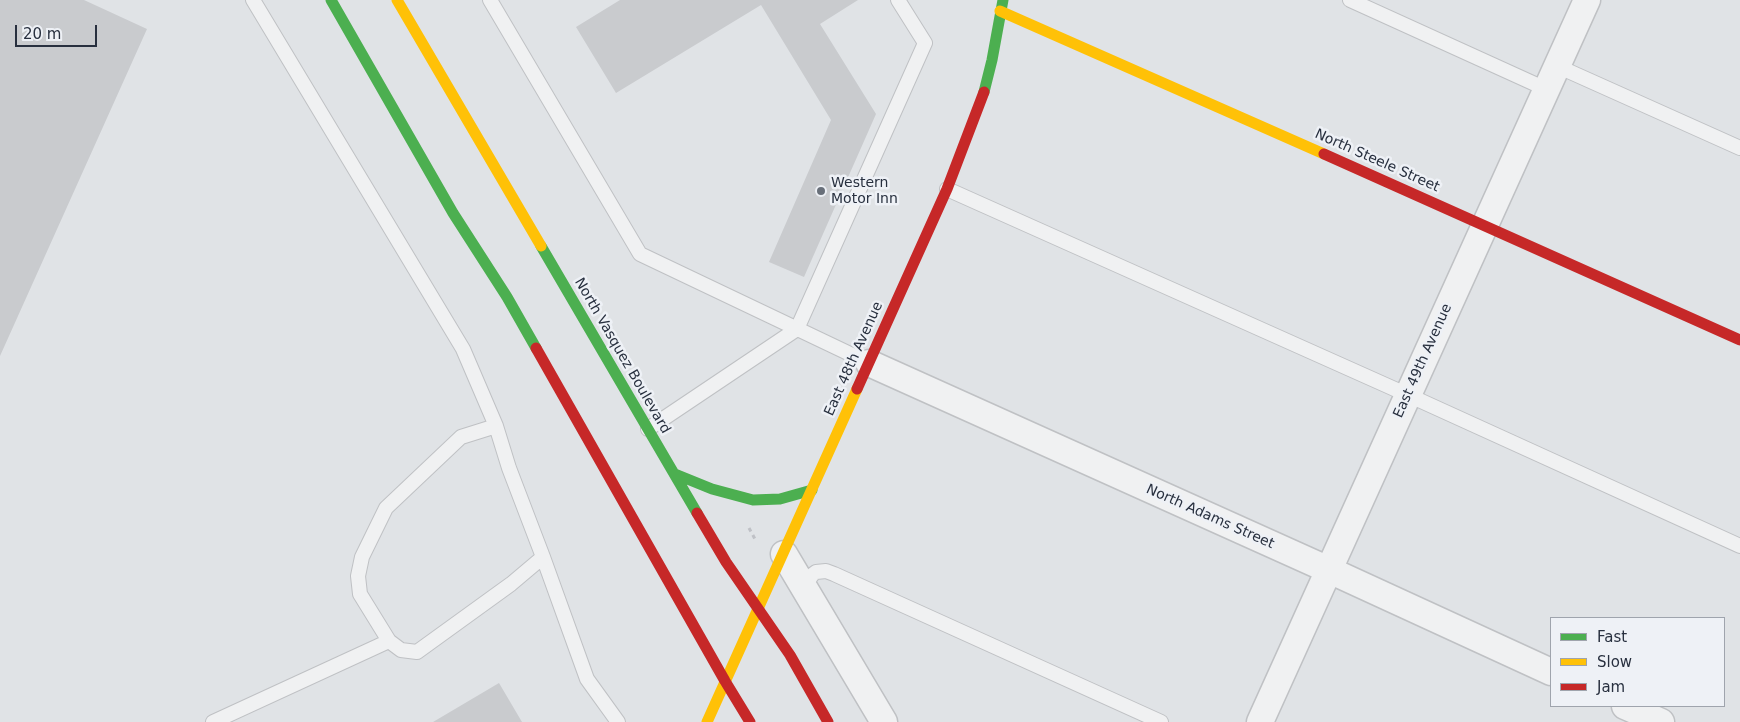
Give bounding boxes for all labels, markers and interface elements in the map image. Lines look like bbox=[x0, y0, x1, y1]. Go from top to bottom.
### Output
scale bar bbox=[18, 15, 100, 47]
text: 20 m bbox=[23, 25, 61, 43]
street label: North Steele Street bbox=[1312, 126, 1442, 196]
place label: Western Motor Inn bbox=[831, 175, 898, 208]
marker: Western Motor Inn bbox=[815, 185, 827, 197]
street label: North Vasquez Boulevard bbox=[570, 275, 674, 437]
street label: East 48th Avenue bbox=[821, 299, 887, 419]
street label: East 49th Avenue bbox=[1390, 301, 1456, 421]
street label: North Adams Street bbox=[1143, 481, 1277, 553]
legend bbox=[1550, 617, 1725, 707]
text: Fast bbox=[1597, 628, 1627, 646]
text: Slow bbox=[1597, 653, 1632, 671]
text: Jam bbox=[1597, 678, 1625, 696]

